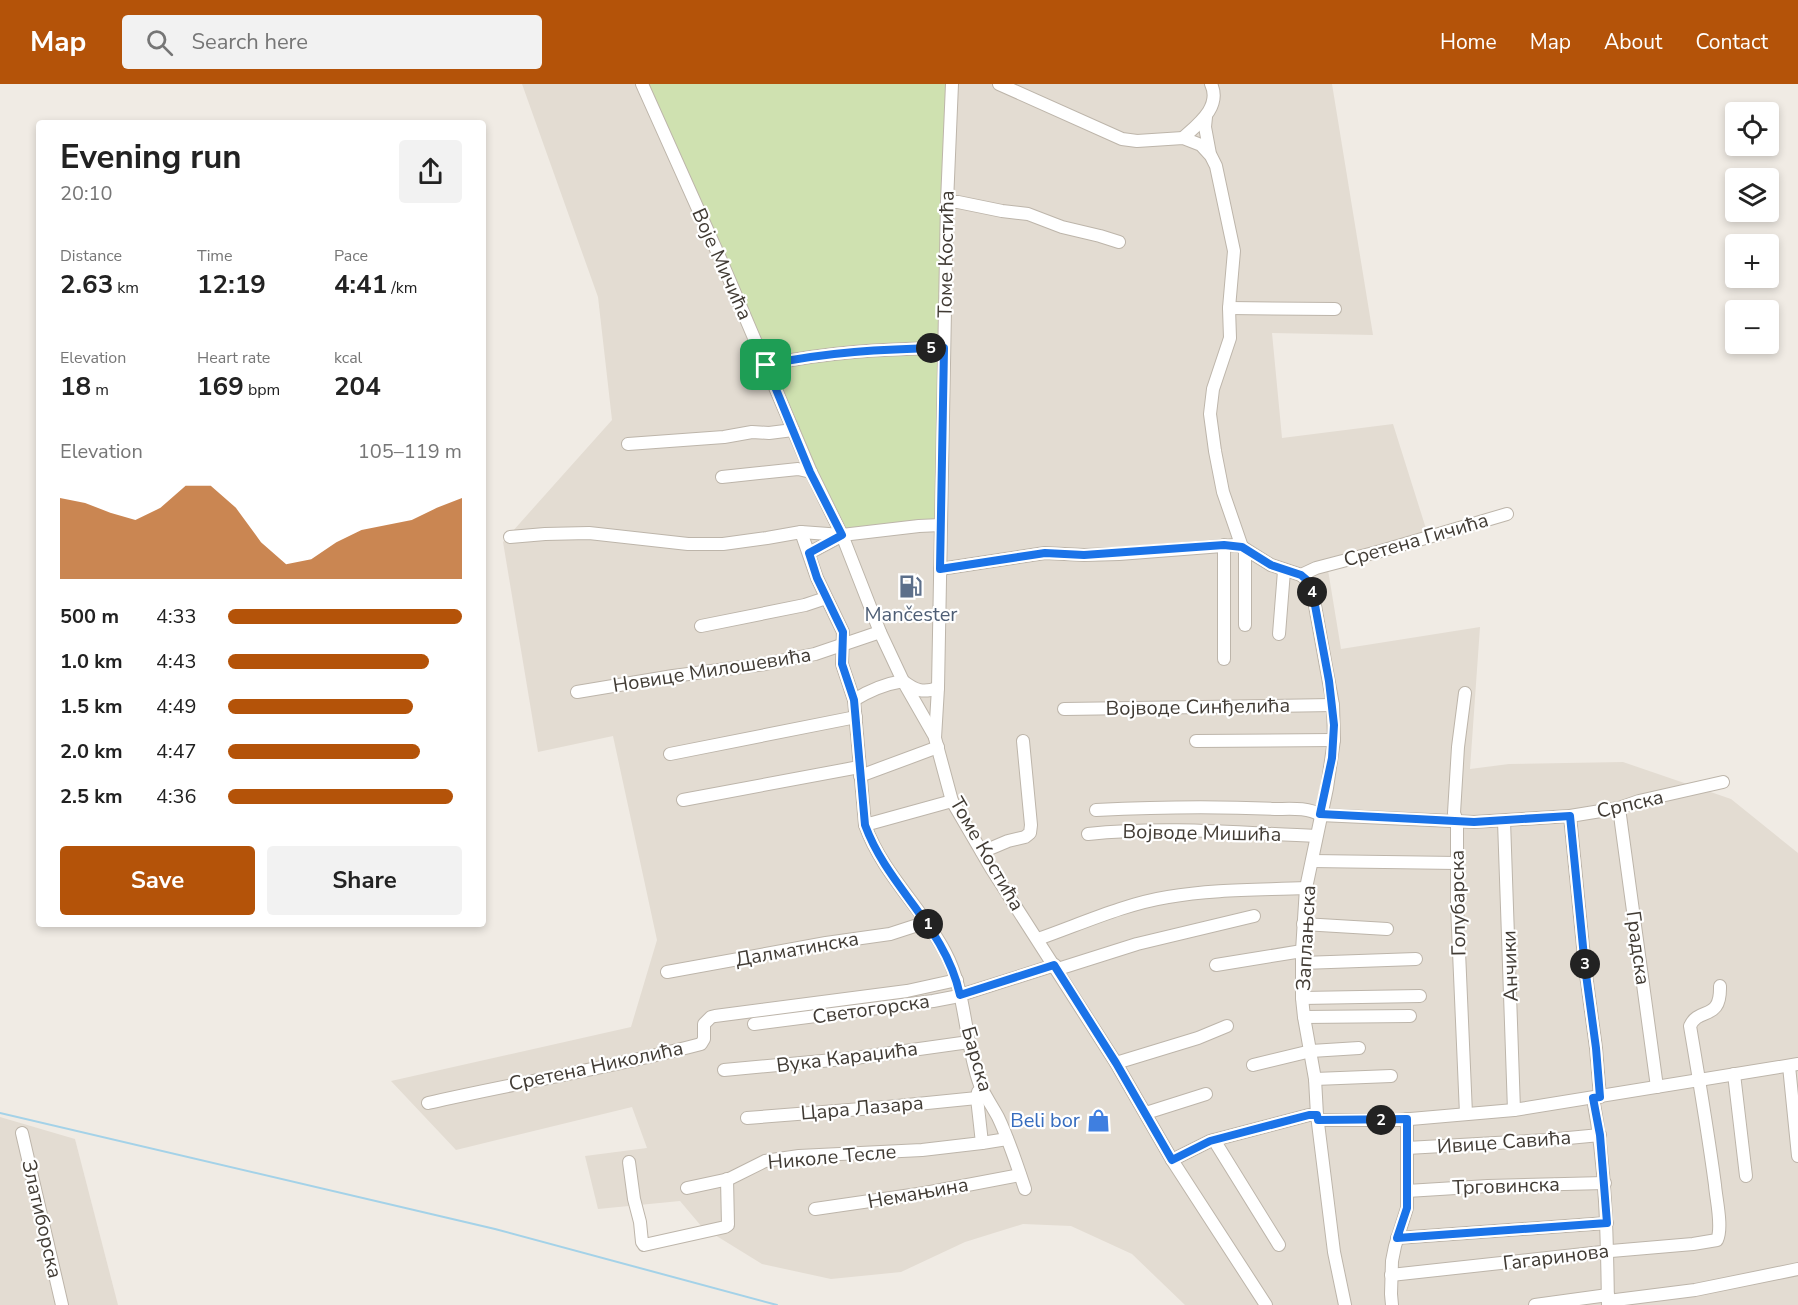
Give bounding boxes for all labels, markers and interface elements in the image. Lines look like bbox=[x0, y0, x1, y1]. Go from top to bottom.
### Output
search box bbox=[122, 15, 542, 69]
text: Map bbox=[30, 23, 86, 61]
icon: search bbox=[143, 26, 176, 59]
text: Search here bbox=[191, 27, 308, 57]
text: Home bbox=[1440, 28, 1497, 56]
text: Map bbox=[1530, 28, 1571, 56]
text: About bbox=[1604, 28, 1662, 56]
text: Contact bbox=[1695, 28, 1768, 56]
map controls bbox=[1725, 102, 1779, 354]
button: locate bbox=[1725, 102, 1779, 156]
text: Evening run bbox=[60, 135, 242, 180]
button: share bbox=[399, 140, 462, 203]
button: layers bbox=[1725, 168, 1779, 222]
text: 20:10 bbox=[60, 180, 113, 207]
street label: Томе Костића bbox=[931, 190, 961, 318]
street label: Воје Мичића bbox=[685, 204, 759, 324]
button: + bbox=[1725, 234, 1779, 288]
text: Distance bbox=[60, 245, 122, 267]
text: Time bbox=[197, 245, 233, 267]
text: Pace bbox=[334, 245, 368, 267]
text: 2.63 bbox=[60, 267, 113, 302]
text: 12:19 bbox=[197, 267, 266, 302]
text: 4:41 bbox=[334, 267, 387, 302]
text: km bbox=[113, 277, 139, 299]
text: /km bbox=[387, 277, 418, 299]
button: − bbox=[1725, 300, 1779, 354]
pin: 5 bbox=[916, 333, 946, 363]
text: 5 bbox=[926, 337, 936, 359]
pin bbox=[740, 339, 791, 390]
text: Elevation bbox=[60, 347, 126, 369]
text: Heart rate bbox=[197, 347, 270, 369]
text: kcal bbox=[334, 347, 362, 369]
icon: arrive bbox=[749, 348, 782, 381]
text: 18 bbox=[60, 369, 91, 404]
text: 169 bbox=[197, 369, 244, 404]
text: 204 bbox=[334, 369, 381, 404]
text: m bbox=[91, 379, 109, 401]
text: bpm bbox=[244, 379, 280, 401]
text: Elevation bbox=[60, 438, 143, 465]
text: 105–119 m bbox=[358, 438, 462, 465]
street label: Сретена Гичића bbox=[1340, 506, 1492, 574]
fuel station icon: Mančester bbox=[898, 573, 924, 599]
pin: 4 bbox=[1297, 577, 1327, 607]
text: 4 bbox=[1307, 581, 1317, 603]
place label: Mančester bbox=[865, 601, 957, 628]
text: 500 m bbox=[60, 603, 119, 630]
text: 4:33 bbox=[156, 603, 197, 630]
street label: Новице Милошевића bbox=[611, 641, 813, 699]
text: 1.0 km bbox=[60, 648, 123, 675]
text: 4:43 bbox=[156, 648, 197, 675]
street label: Војводе Синђелића bbox=[1105, 692, 1291, 722]
text: 1.5 km bbox=[60, 693, 123, 720]
text: 4:49 bbox=[156, 693, 197, 720]
text: 2.0 km bbox=[60, 738, 123, 765]
text: 4:47 bbox=[156, 738, 197, 765]
text: 2.5 km bbox=[60, 783, 123, 810]
text: 4:36 bbox=[156, 783, 197, 810]
street label: Српска bbox=[1594, 783, 1666, 825]
street label: Томе Костића bbox=[943, 792, 1031, 916]
street label: Војводе Мишића bbox=[1122, 818, 1282, 848]
button: Save bbox=[60, 846, 255, 915]
button: Share bbox=[267, 846, 462, 915]
street label: Голубарска bbox=[1444, 850, 1472, 956]
street label: Заплањска bbox=[1290, 884, 1322, 992]
pin: 1 bbox=[913, 909, 943, 939]
street label: Градска bbox=[1619, 909, 1657, 987]
text: 1 bbox=[923, 913, 933, 935]
street label: Далматинска bbox=[733, 925, 861, 973]
street label: Анчики bbox=[1495, 930, 1525, 1002]
pin: 3 bbox=[1570, 949, 1600, 979]
text: 3 bbox=[1580, 953, 1590, 975]
street label: Светогорска bbox=[811, 987, 931, 1031]
street label: Барска bbox=[955, 1023, 999, 1095]
street label: Сретена Николића bbox=[506, 1034, 686, 1098]
street label: Вука Караџића bbox=[775, 1035, 919, 1079]
street label: Цара Лазара bbox=[799, 1089, 925, 1127]
pin: 2 bbox=[1366, 1105, 1396, 1135]
place label: Beli bor bbox=[1010, 1107, 1080, 1134]
shop icon: Beli bor bbox=[1085, 1107, 1111, 1133]
text: 2 bbox=[1376, 1109, 1386, 1131]
street label: Ивице Савића bbox=[1436, 1124, 1572, 1160]
street label: Николе Тесле bbox=[766, 1138, 898, 1176]
street label: Златиборска bbox=[15, 1157, 69, 1281]
street label: Немањина bbox=[865, 1171, 971, 1215]
street label: Трговинска bbox=[1452, 1171, 1560, 1201]
street label: Гагаринова bbox=[1501, 1237, 1611, 1277]

